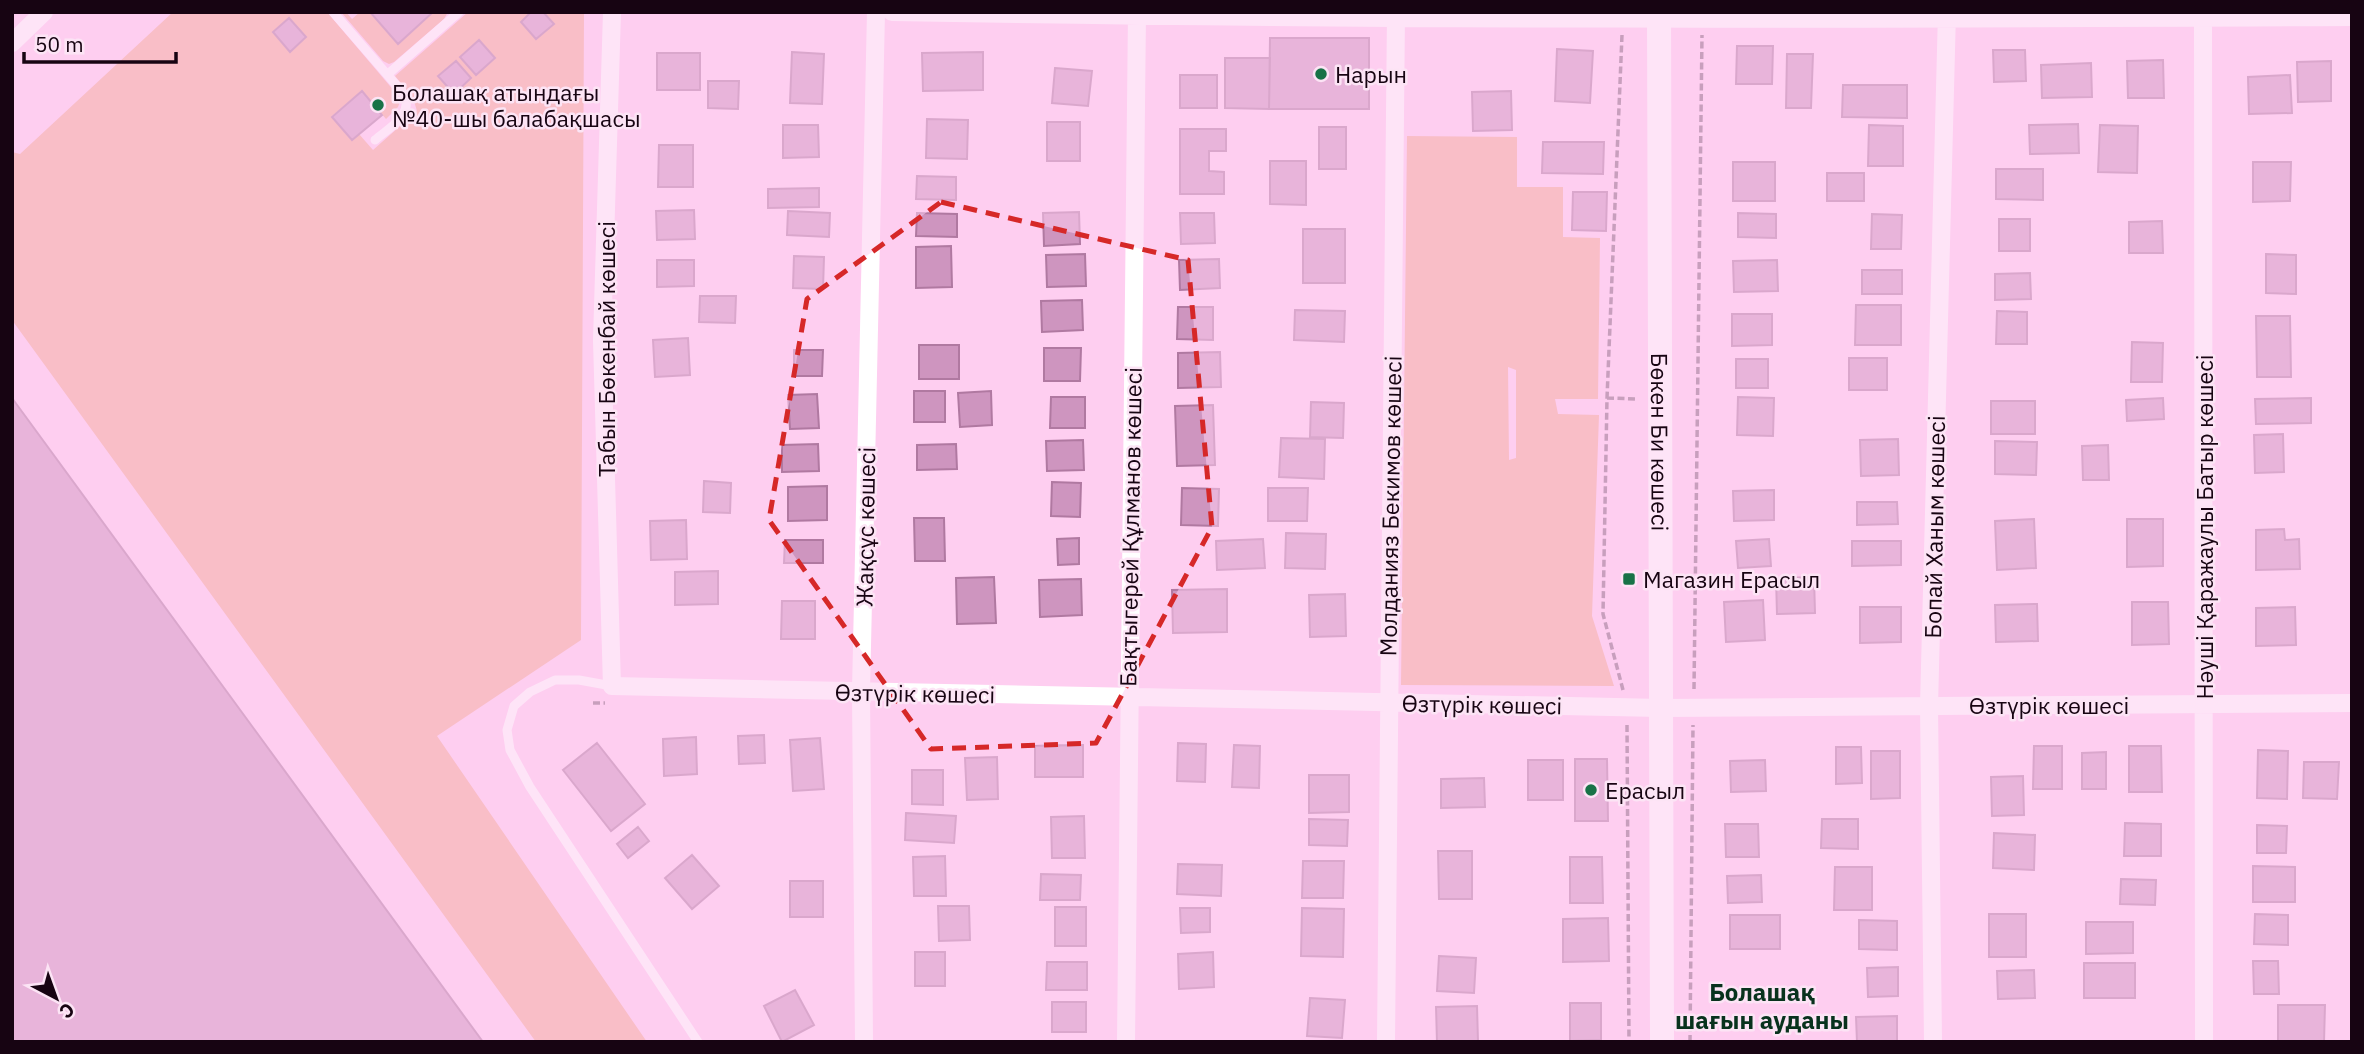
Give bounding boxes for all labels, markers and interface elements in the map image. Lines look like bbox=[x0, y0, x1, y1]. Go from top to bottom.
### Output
scale bar bbox=[24, 21, 177, 65]
text: 50 m bbox=[35, 30, 84, 58]
place label: Нарын bbox=[1335, 59, 1407, 89]
marker: Нарын bbox=[1313, 66, 1329, 82]
place label: Болашақ атындағы №40-шы балабақшасы bbox=[392, 77, 641, 133]
marker: Болашақ атындағы №40-шы балабақшасы bbox=[370, 97, 386, 113]
street label: Табын Бөкенбай көшесі bbox=[591, 221, 621, 477]
street label: Бөкен Би көшесі bbox=[1645, 353, 1676, 531]
street label: Нәуші Қаражаулы Батыр көшесі bbox=[2189, 354, 2219, 700]
street label: Молданияз Бекимов көшесі bbox=[1372, 355, 1408, 657]
street label: Бақтыгерей Құлманов көшесі bbox=[1112, 367, 1148, 687]
street label: Бопай Ханым көшесі bbox=[1917, 415, 1951, 639]
street label: Жақсұс көшесі bbox=[849, 447, 881, 607]
place label: Магазин Ерасыл bbox=[1643, 564, 1820, 594]
marker: Магазин Ерасыл bbox=[1621, 571, 1637, 587]
street label: Өзтүрік көшесі bbox=[835, 677, 995, 709]
street label: Өзтүрік көшесі bbox=[1402, 688, 1562, 720]
street label: Өзтүрік көшесі bbox=[1969, 690, 2129, 720]
place label: Ерасыл bbox=[1605, 775, 1685, 805]
marker: Ерасыл bbox=[1583, 782, 1599, 798]
north arrow bbox=[21, 963, 91, 1033]
district label: Болашақ шағын ауданы bbox=[1675, 976, 1849, 1036]
text: С bbox=[55, 998, 80, 1024]

